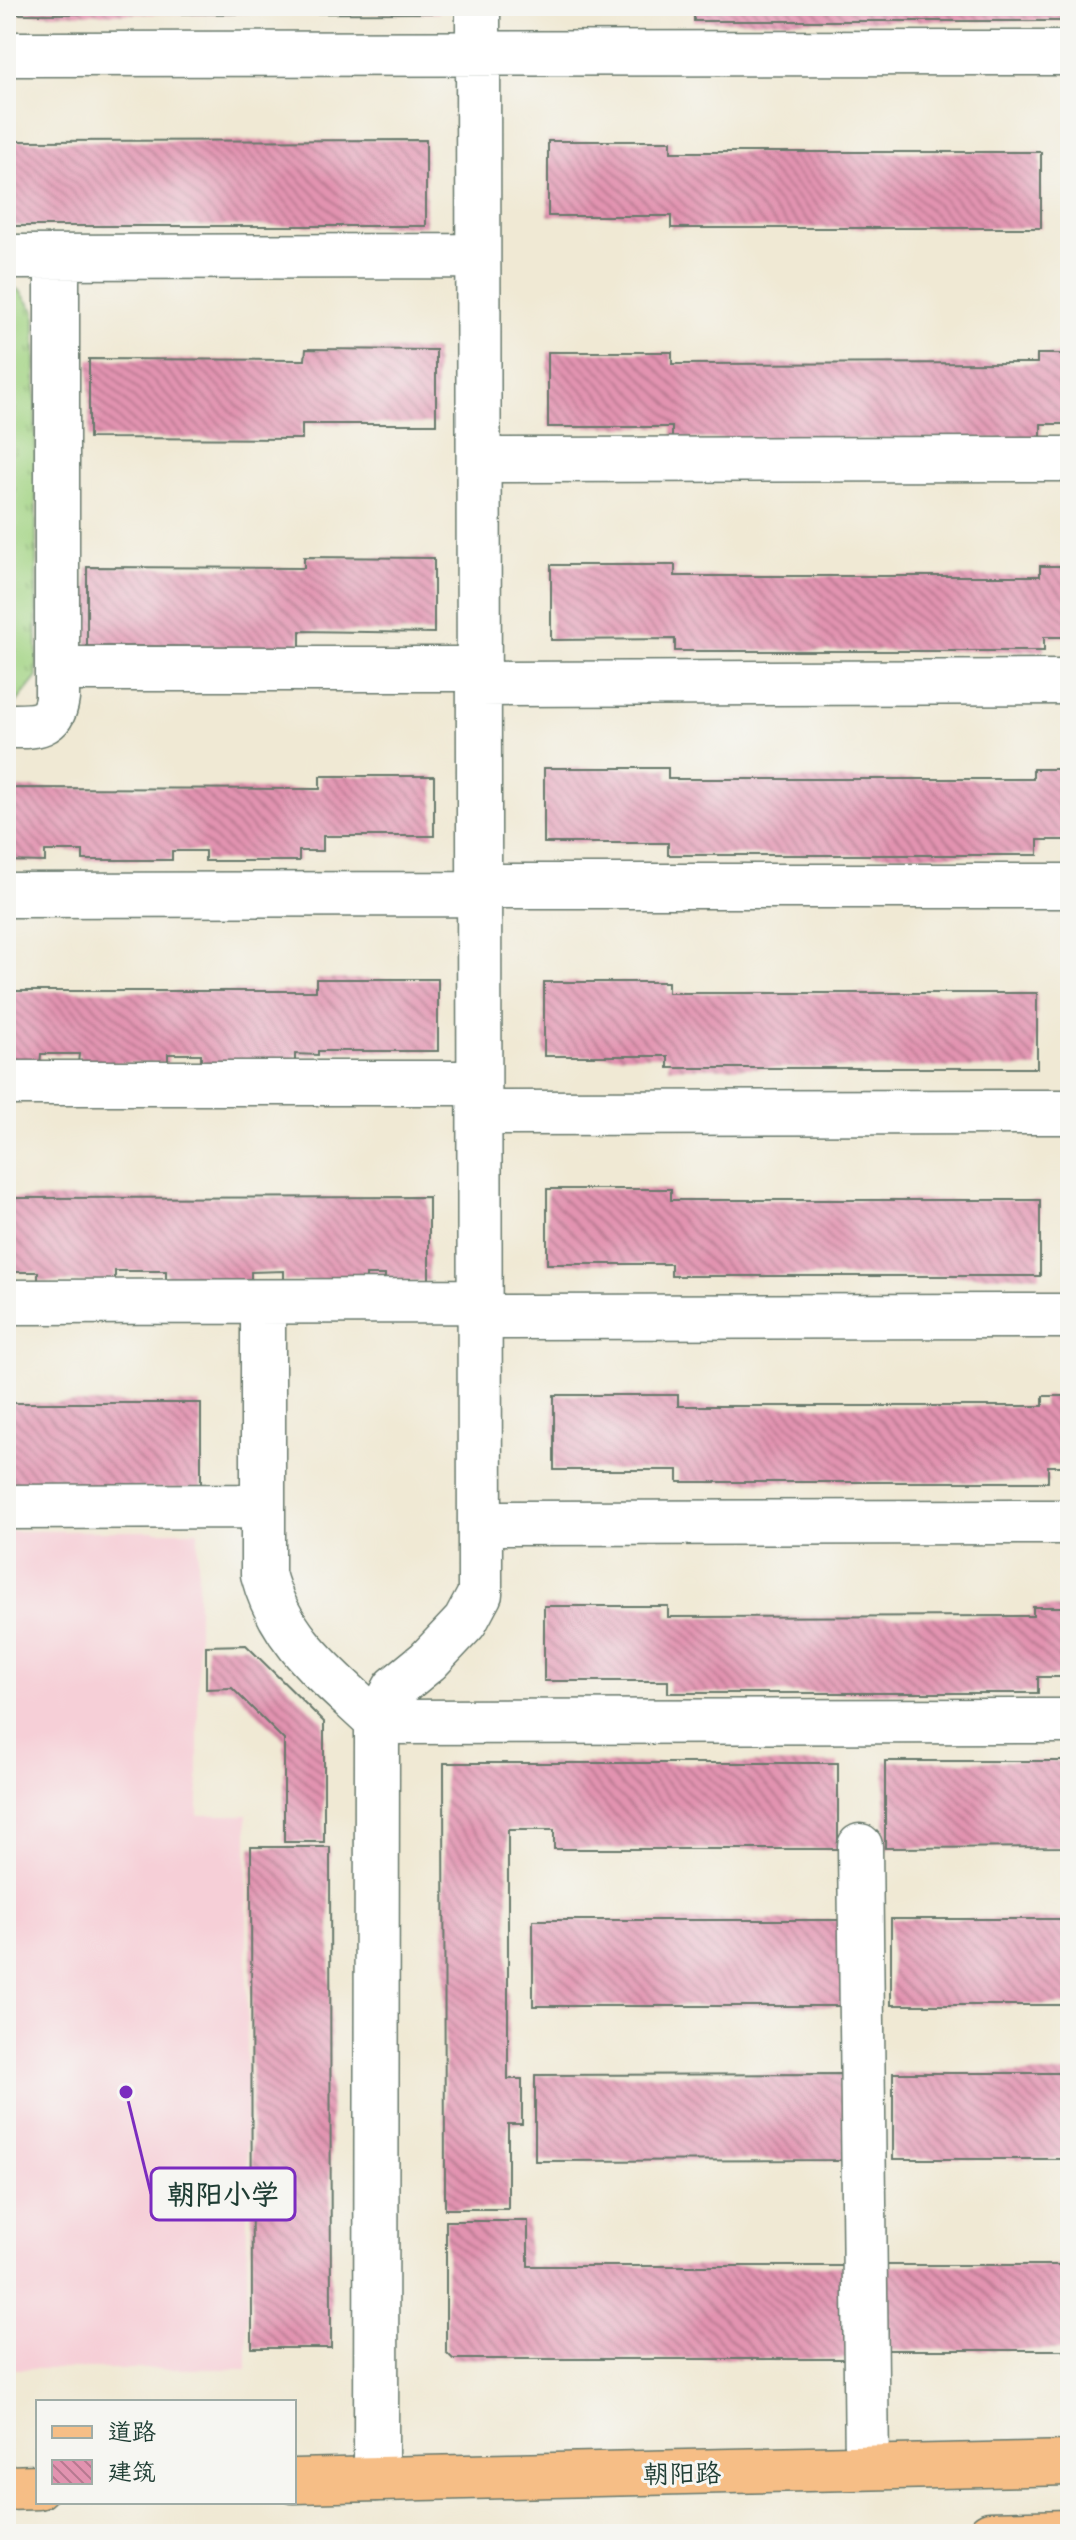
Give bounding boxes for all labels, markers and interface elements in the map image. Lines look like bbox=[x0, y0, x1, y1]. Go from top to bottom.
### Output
callout: 朝阳小学 bbox=[151, 2168, 295, 2220]
text: 朝阳小学 bbox=[167, 2171, 279, 2214]
legend bbox=[36, 2400, 296, 2504]
text: 道路 bbox=[108, 2412, 156, 2448]
text: 建筑 bbox=[108, 2452, 156, 2488]
street label: 朝阳路 bbox=[643, 2452, 721, 2492]

